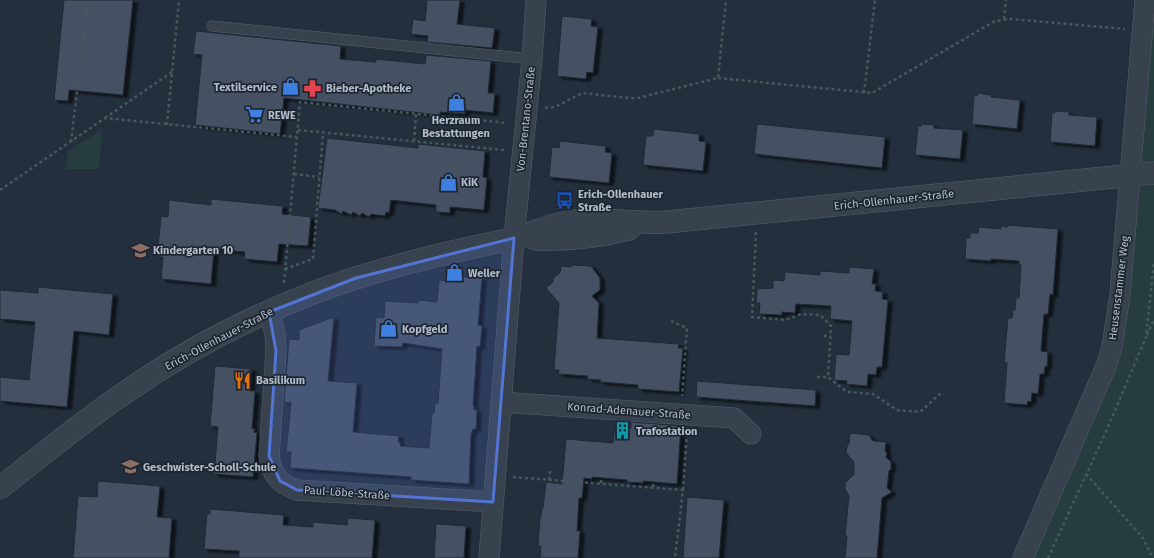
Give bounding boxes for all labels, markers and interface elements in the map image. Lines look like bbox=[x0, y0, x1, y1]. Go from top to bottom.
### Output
street label: Von-Brentano-Straße bbox=[514, 66, 538, 172]
shop icon: Textilservice bbox=[280, 77, 300, 97]
pharmacy icon: Bieber-Apotheke bbox=[303, 78, 323, 98]
place label: Textilservice bbox=[214, 81, 277, 94]
place label: Bieber-Apotheke bbox=[326, 82, 411, 95]
shop icon: Herzraum Bestattungen bbox=[446, 92, 466, 112]
supermarket icon: REWE bbox=[245, 105, 265, 125]
place label: REWE bbox=[268, 109, 296, 122]
place label: Herzraum Bestattungen bbox=[422, 114, 490, 140]
shop icon: KiK bbox=[438, 172, 458, 192]
place label: KiK bbox=[461, 176, 479, 189]
street label: Erich-Ollenhauer-Straße bbox=[833, 187, 955, 213]
place label: Erich-Ollenhauer Straße bbox=[578, 188, 664, 214]
bus stop icon: Erich-Ollenhauer Straße bbox=[555, 190, 575, 210]
street label: Heusenstammer Weg bbox=[1106, 235, 1132, 341]
school or university icon: Kindergarten 10 bbox=[130, 240, 150, 260]
place label: Kindergarten 10 bbox=[153, 244, 234, 257]
shop icon: Weller bbox=[445, 263, 465, 283]
place label: Weller bbox=[468, 267, 501, 280]
street label: Erich-Ollenhauer-Straße bbox=[163, 305, 275, 373]
shop icon: Kopfgeld bbox=[379, 319, 399, 339]
place label: Kopfgeld bbox=[402, 323, 447, 336]
restaurant icon: Basilikum bbox=[233, 370, 253, 390]
place label: Basilikum bbox=[256, 374, 305, 387]
street label: Konrad-Adenauer-Straße bbox=[567, 400, 691, 422]
building icon: Trafostation bbox=[613, 421, 633, 441]
place label: Trafostation bbox=[636, 425, 697, 438]
school or university icon: Geschwister-Scholl-Schule bbox=[120, 457, 140, 477]
place label: Geschwister-Scholl-Schule bbox=[143, 461, 276, 474]
street label: Paul-Löbe-Straße bbox=[304, 484, 390, 502]

